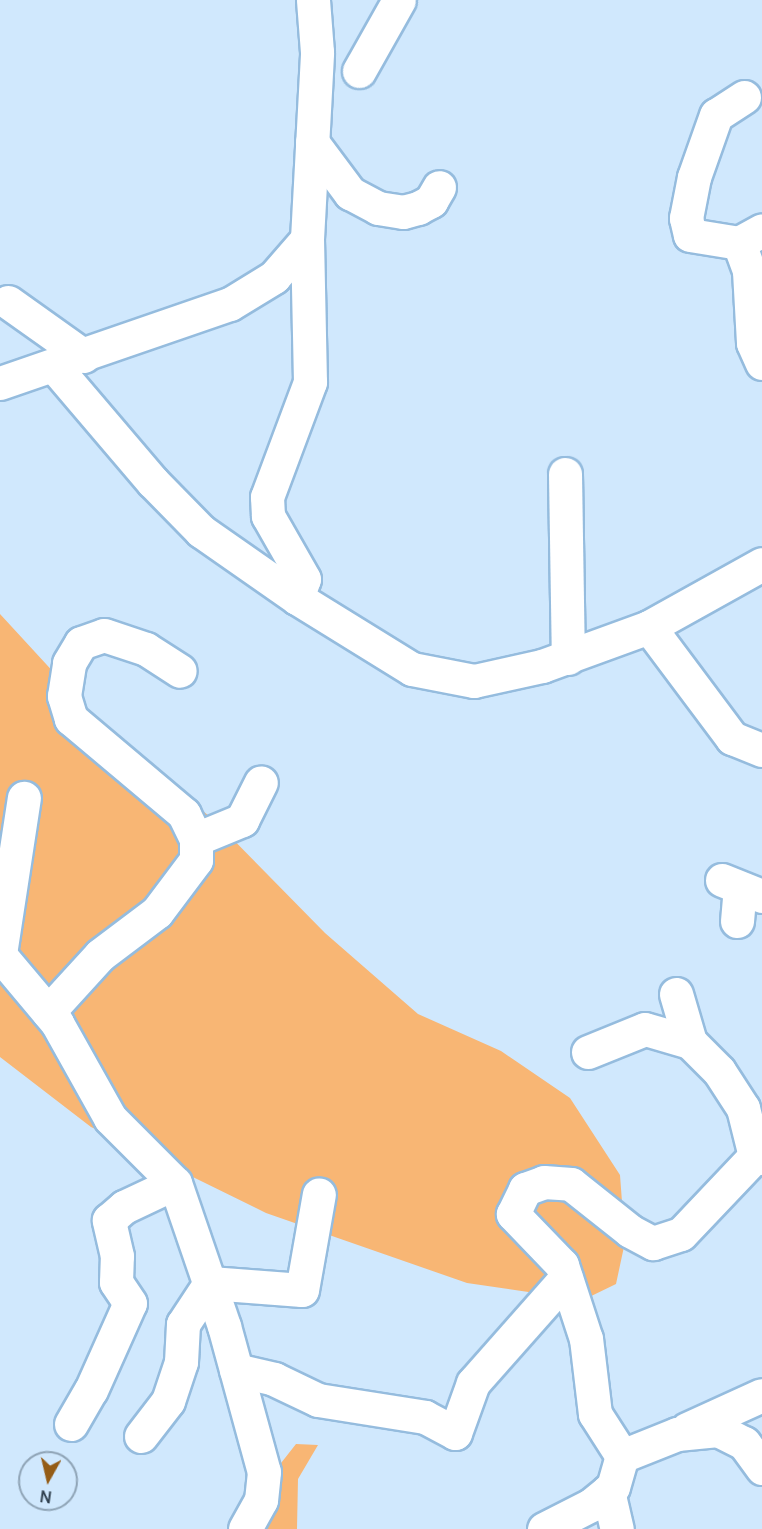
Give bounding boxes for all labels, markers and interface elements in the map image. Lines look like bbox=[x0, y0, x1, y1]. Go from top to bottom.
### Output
north arrow bbox=[18, 1451, 78, 1511]
text: N bbox=[39, 1485, 53, 1509]

